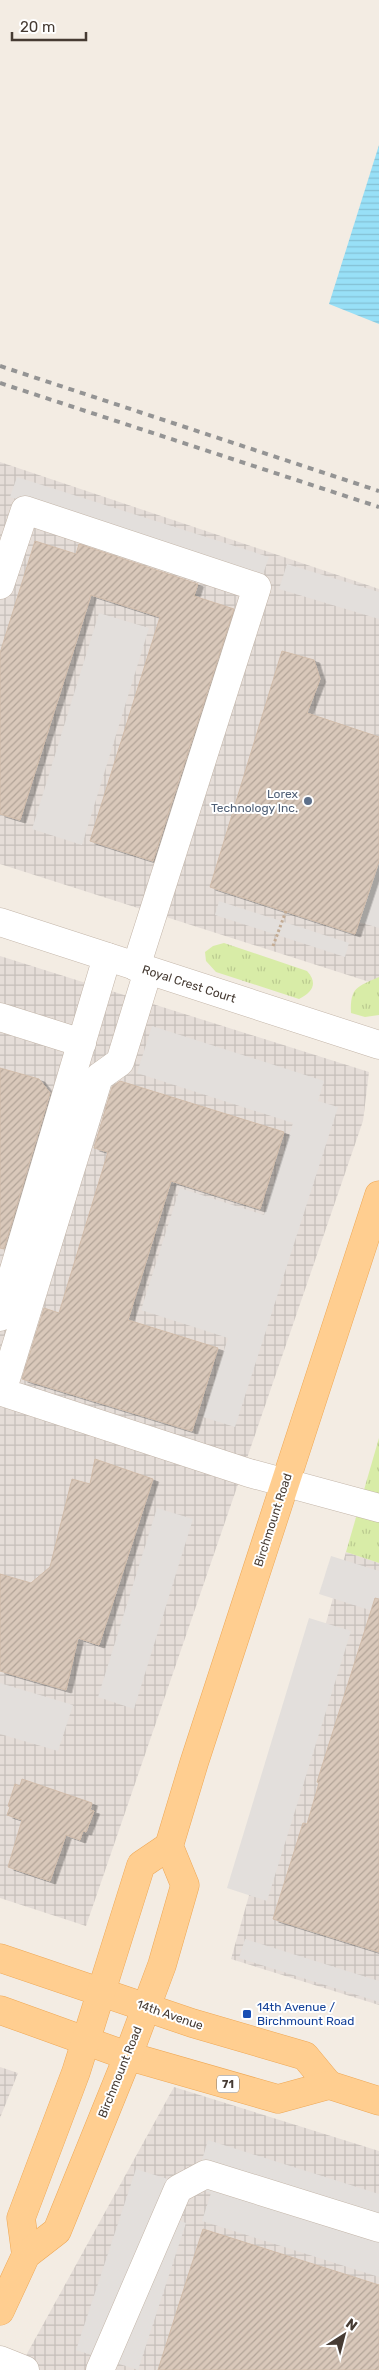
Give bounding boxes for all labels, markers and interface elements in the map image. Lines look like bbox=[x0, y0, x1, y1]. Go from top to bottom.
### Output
scale bar bbox=[12, 10, 86, 42]
text: 20 m bbox=[20, 18, 55, 36]
place label: Lorex Technology Inc. bbox=[211, 787, 299, 815]
marker: Lorex Technology Inc. bbox=[302, 795, 314, 807]
street label: Royal Crest Court bbox=[140, 962, 238, 1006]
street label: Birchmount Road bbox=[251, 1472, 295, 1568]
street label: 14th Avenue bbox=[135, 1997, 205, 2033]
place label: 14th Avenue / Birchmount Road bbox=[257, 2000, 354, 2028]
marker: 14th Avenue / Birchmount Road bbox=[241, 2008, 253, 2020]
street label: Birchmount Road bbox=[95, 2024, 145, 2120]
road number: 71 bbox=[217, 2076, 239, 2092]
north arrow bbox=[319, 2310, 369, 2360]
text: N bbox=[342, 2315, 360, 2335]

